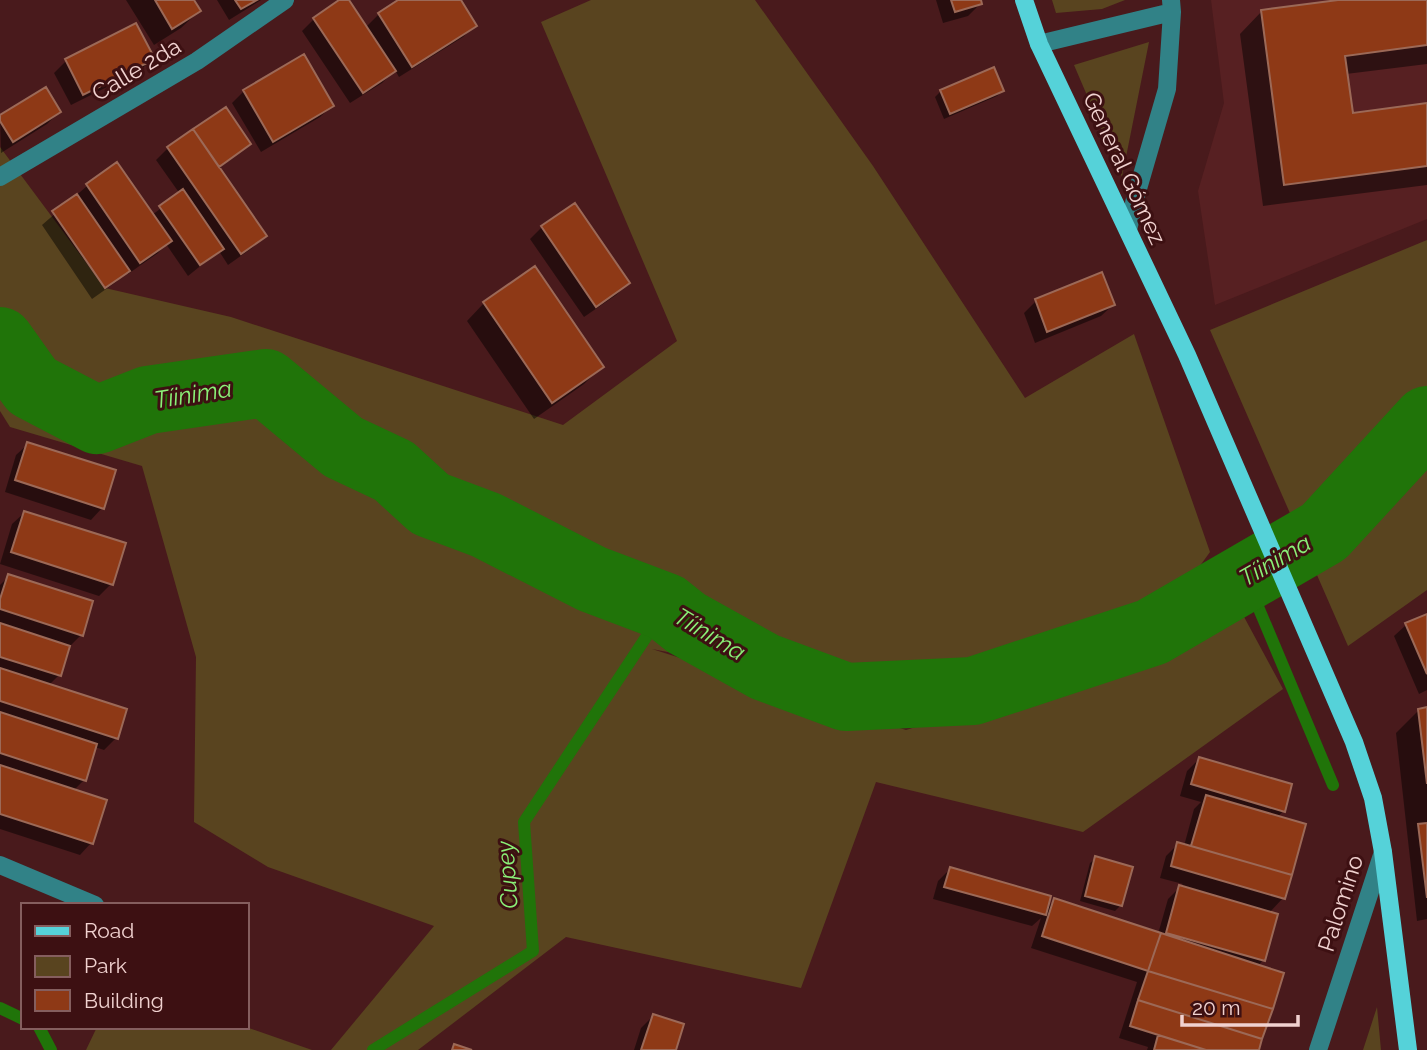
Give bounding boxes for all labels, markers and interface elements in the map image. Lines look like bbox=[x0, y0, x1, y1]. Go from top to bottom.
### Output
street label: Calle 2da bbox=[87, 32, 185, 106]
street label: General Gómez bbox=[1078, 88, 1172, 248]
water label: Tíinima bbox=[152, 374, 234, 414]
water label: Tíinima bbox=[1234, 528, 1316, 592]
water label: Tíinima bbox=[669, 601, 751, 667]
water label: Cupey bbox=[490, 839, 524, 910]
street label: Palomino bbox=[1312, 851, 1368, 955]
legend bbox=[21, 903, 248, 1029]
text: Road bbox=[84, 918, 134, 943]
text: Park bbox=[84, 953, 127, 978]
scale bar bbox=[1182, 984, 1298, 1028]
text: Building bbox=[84, 988, 164, 1013]
text: 20 m bbox=[1192, 995, 1240, 1020]

